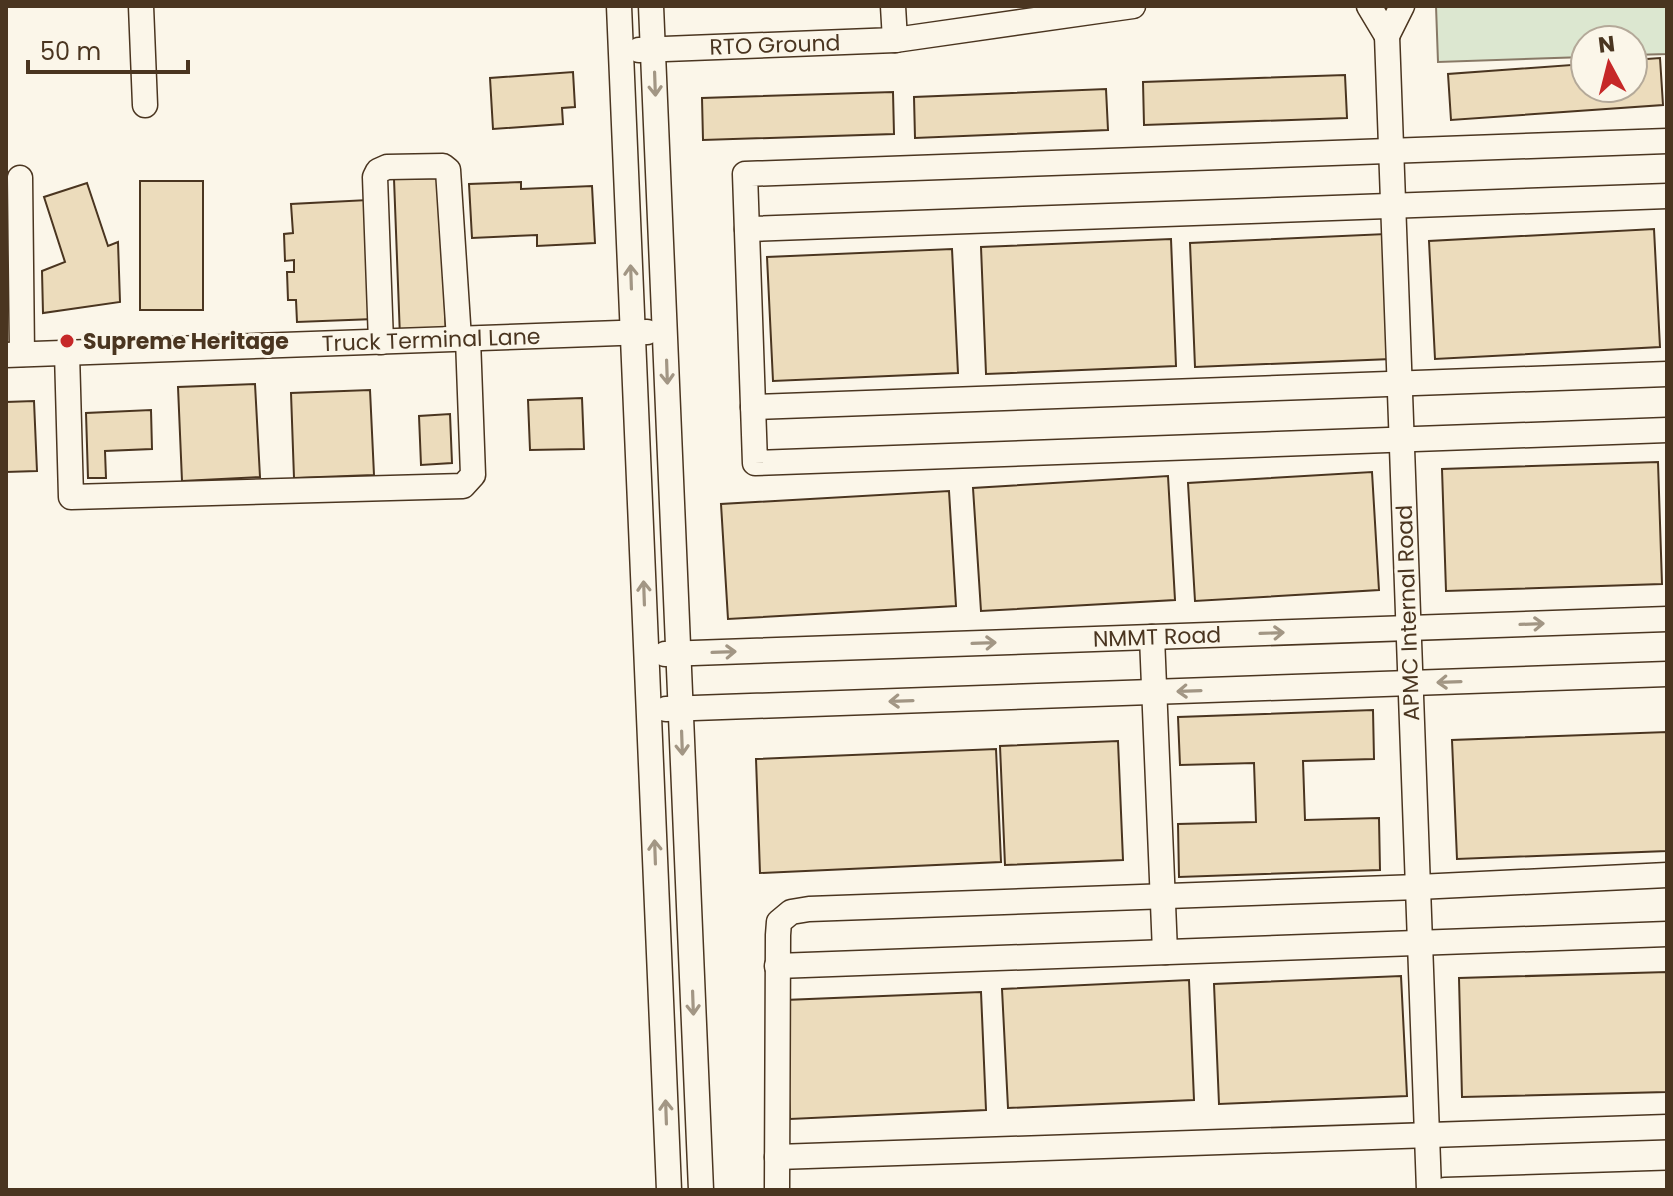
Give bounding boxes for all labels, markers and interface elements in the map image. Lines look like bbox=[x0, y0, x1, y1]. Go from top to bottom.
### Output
scale bar bbox=[28, 24, 188, 74]
north arrow bbox=[1569, 24, 1649, 104]
street label: RTO Ground bbox=[709, 27, 841, 63]
text: N bbox=[1597, 28, 1617, 61]
text: 50 m bbox=[40, 35, 101, 68]
one-way arrow bbox=[647, 70, 662, 97]
one-way arrow bbox=[623, 264, 638, 291]
street label: Truck Terminal Lane bbox=[321, 321, 541, 359]
place label: Supreme Heritage bbox=[83, 326, 289, 357]
marker: Supreme Heritage bbox=[58, 332, 76, 350]
one-way arrow bbox=[659, 358, 674, 385]
street label: APMC Internal Road bbox=[1389, 504, 1427, 722]
one-way arrow bbox=[636, 580, 651, 607]
one-way arrow bbox=[1518, 616, 1545, 631]
street label: NMMT Road bbox=[1092, 619, 1222, 655]
one-way arrow bbox=[1258, 626, 1285, 641]
one-way arrow bbox=[970, 636, 997, 651]
one-way arrow bbox=[711, 644, 737, 660]
one-way arrow bbox=[1436, 674, 1463, 689]
one-way arrow bbox=[1176, 683, 1203, 698]
one-way arrow bbox=[888, 693, 915, 708]
one-way arrow bbox=[675, 729, 690, 756]
one-way arrow bbox=[647, 839, 662, 866]
one-way arrow bbox=[686, 989, 701, 1016]
one-way arrow bbox=[658, 1099, 673, 1126]

